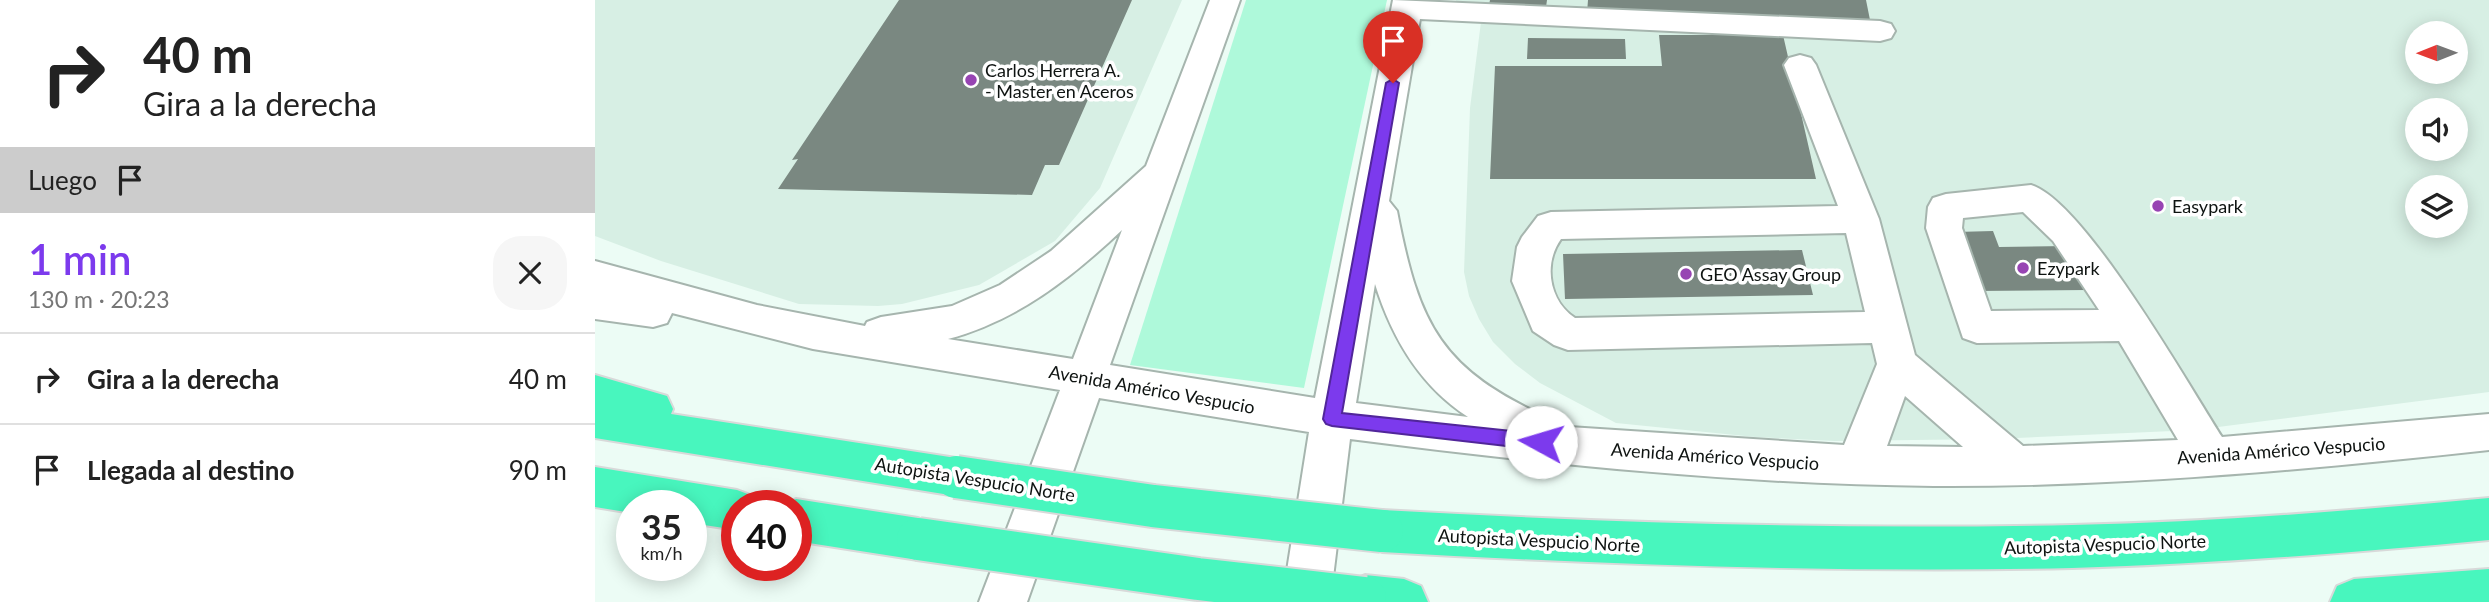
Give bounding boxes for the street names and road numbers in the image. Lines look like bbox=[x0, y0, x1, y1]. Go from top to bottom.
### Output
street label: Avenida Américo Vespucio bbox=[1047, 360, 1257, 418]
street label: Avenida Américo Vespucio bbox=[2176, 432, 2386, 468]
street label: Avenida Américo Vespucio bbox=[1610, 438, 1820, 474]
street label: Autopista Vespucio Norte bbox=[873, 452, 1077, 506]
street label: Autopista Vespucio Norte bbox=[1437, 524, 1641, 556]
street label: Autopista Vespucio Norte bbox=[2004, 529, 2206, 559]

